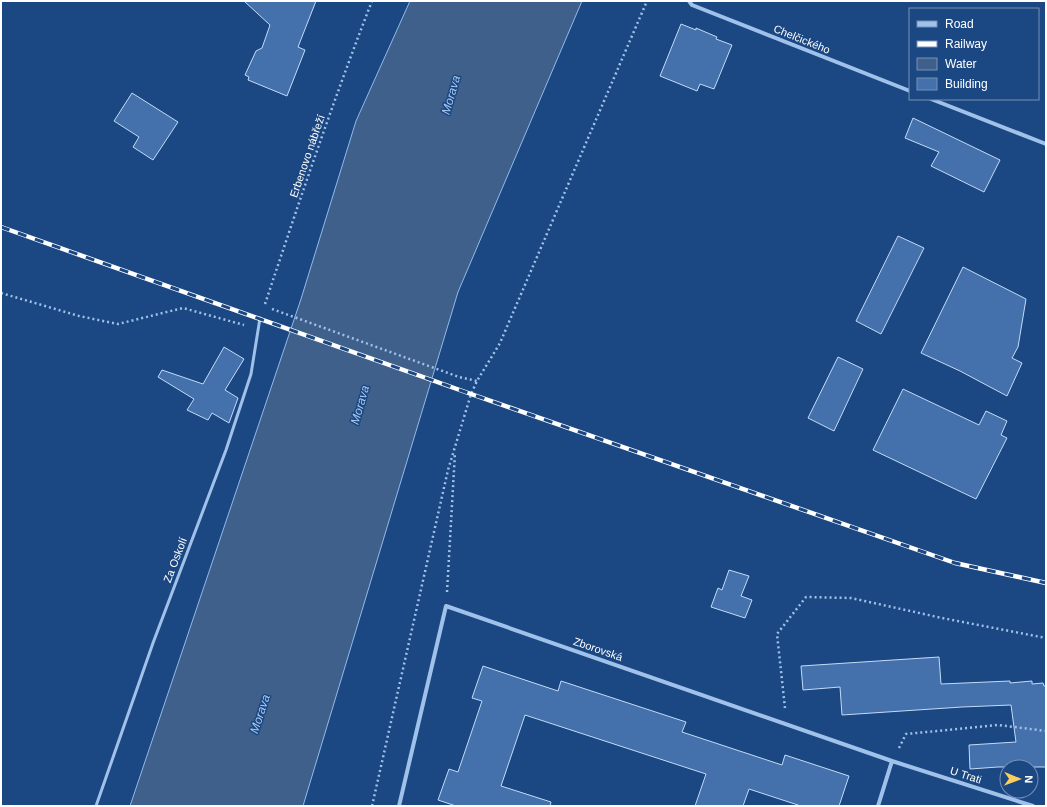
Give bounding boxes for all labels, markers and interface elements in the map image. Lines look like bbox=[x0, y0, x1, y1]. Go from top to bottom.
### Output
legend bbox=[909, 8, 1039, 100]
text: Road bbox=[945, 17, 974, 31]
street label: Chelčického bbox=[772, 22, 832, 56]
text: Railway bbox=[945, 37, 987, 51]
text: Water bbox=[945, 57, 977, 71]
water label: Morava bbox=[439, 74, 463, 116]
text: Building bbox=[945, 77, 988, 91]
street label: Erbenovo nábřeží bbox=[287, 113, 327, 199]
water label: Morava bbox=[348, 384, 372, 426]
street label: Za Oskolí bbox=[161, 536, 189, 584]
street label: Zborovská bbox=[572, 635, 625, 663]
water label: Morava bbox=[247, 692, 273, 735]
north arrow bbox=[999, 759, 1039, 799]
street label: U Trati bbox=[949, 764, 983, 786]
text: N bbox=[1023, 775, 1035, 783]

